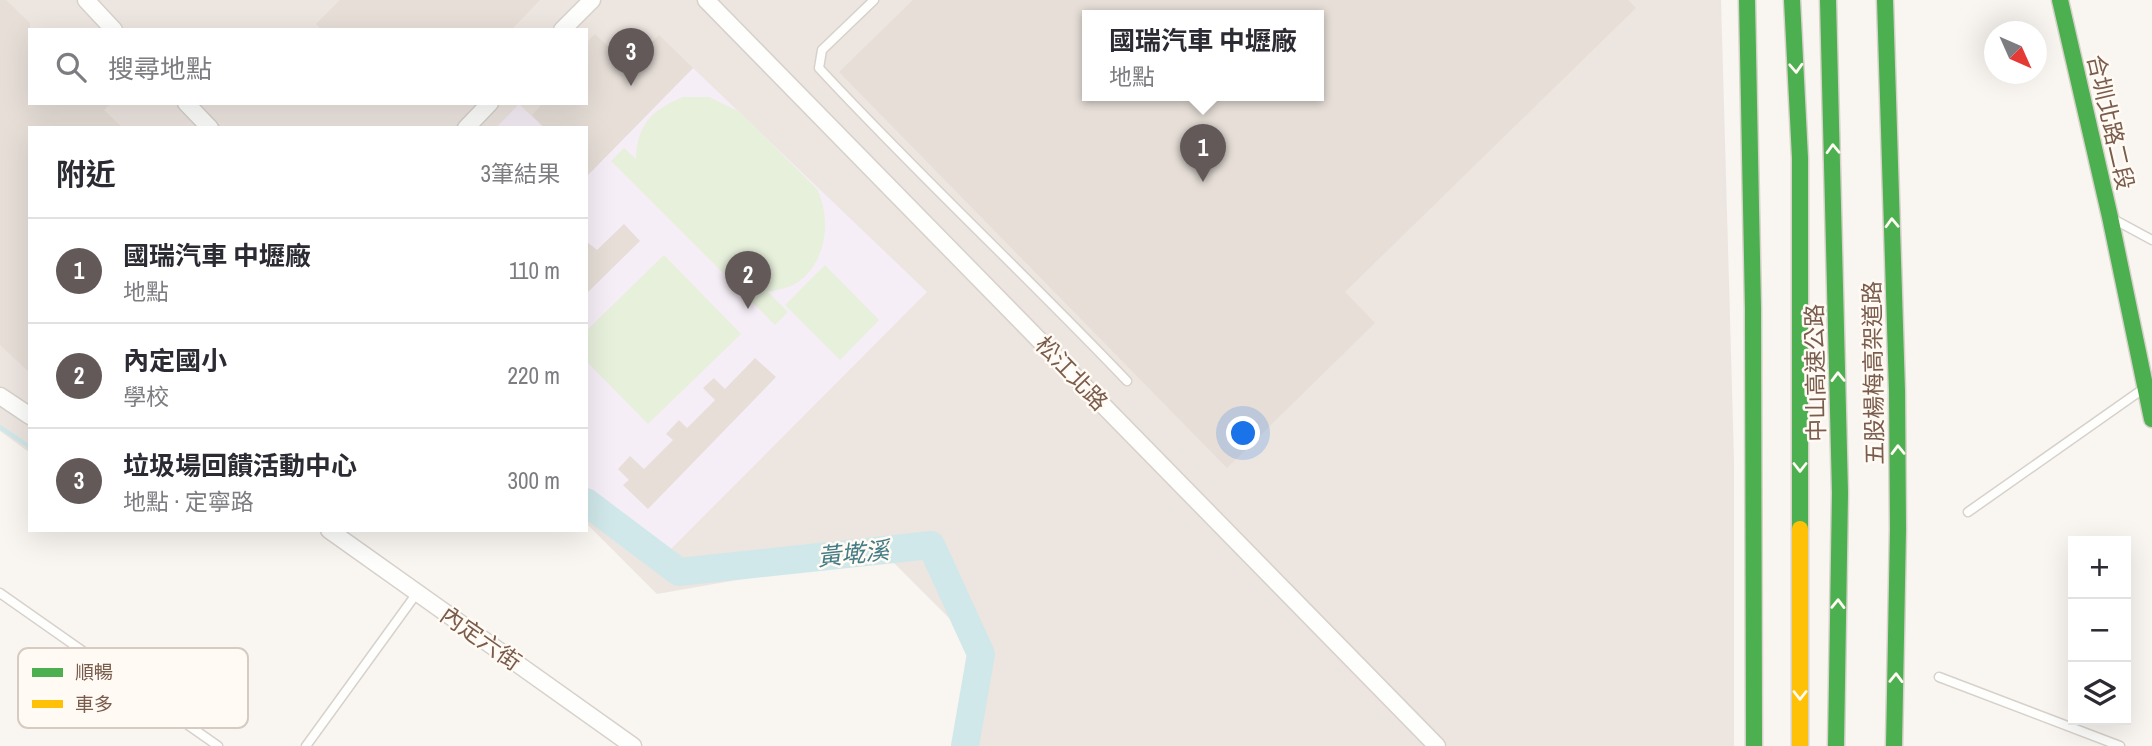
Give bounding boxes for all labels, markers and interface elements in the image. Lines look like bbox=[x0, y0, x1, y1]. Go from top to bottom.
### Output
popup bbox=[1082, 10, 1324, 101]
north arrow bbox=[1984, 21, 2047, 84]
text: 國瑞汽車 中壢廠 bbox=[1109, 23, 1297, 58]
search box bbox=[28, 28, 588, 105]
pin: 3 bbox=[608, 28, 654, 86]
icon: search bbox=[52, 48, 90, 86]
text: 搜尋地點 bbox=[108, 51, 212, 86]
street label: 合圳北路二段 bbox=[2080, 51, 2142, 193]
text: 地點 bbox=[1109, 61, 1155, 92]
one-way arrow bbox=[1788, 63, 1803, 74]
pin: 1 bbox=[1180, 124, 1226, 182]
one-way arrow bbox=[1825, 144, 1840, 155]
text: 附近 bbox=[56, 154, 116, 194]
text: 3筆結果 bbox=[481, 158, 560, 189]
one-way arrow bbox=[1884, 217, 1900, 228]
text: 國瑞汽車 中壢廠 bbox=[123, 238, 311, 273]
pin: 2 bbox=[725, 251, 771, 309]
text: 1 bbox=[74, 255, 84, 286]
text: 110 m bbox=[509, 255, 560, 286]
text: 地點 bbox=[123, 276, 169, 307]
street label: 五股楊梅高架道路 bbox=[1856, 281, 1890, 465]
street label: 中山高速公路 bbox=[1798, 304, 1832, 442]
street label: 松江北路 bbox=[1029, 329, 1115, 417]
text: 內定國小 bbox=[123, 343, 227, 378]
text: 2 bbox=[74, 360, 84, 391]
text: 220 m bbox=[508, 360, 560, 391]
one-way arrow bbox=[1830, 371, 1846, 382]
text: 學校 bbox=[123, 381, 169, 412]
your location bbox=[1226, 416, 1260, 450]
one-way arrow bbox=[1890, 445, 1905, 456]
text: 垃圾場回饋活動中心 bbox=[123, 448, 357, 483]
one-way arrow bbox=[1792, 462, 1808, 473]
text: 3 bbox=[74, 465, 84, 496]
text: 300 m bbox=[508, 465, 560, 496]
text: 地點 · 定寧路 bbox=[123, 486, 254, 517]
water label: 黃墘溪 bbox=[816, 533, 893, 573]
map controls bbox=[2068, 536, 2131, 725]
button: + bbox=[2068, 536, 2131, 599]
street label: 內定六街 bbox=[434, 599, 528, 677]
one-way arrow bbox=[1830, 599, 1846, 609]
button: − bbox=[2068, 599, 2131, 662]
legend bbox=[18, 648, 248, 728]
text: 順暢 bbox=[75, 659, 113, 685]
button: layers bbox=[2068, 662, 2131, 725]
one-way arrow bbox=[1888, 672, 1903, 683]
one-way arrow bbox=[1792, 690, 1808, 700]
text: 車多 bbox=[75, 691, 113, 717]

